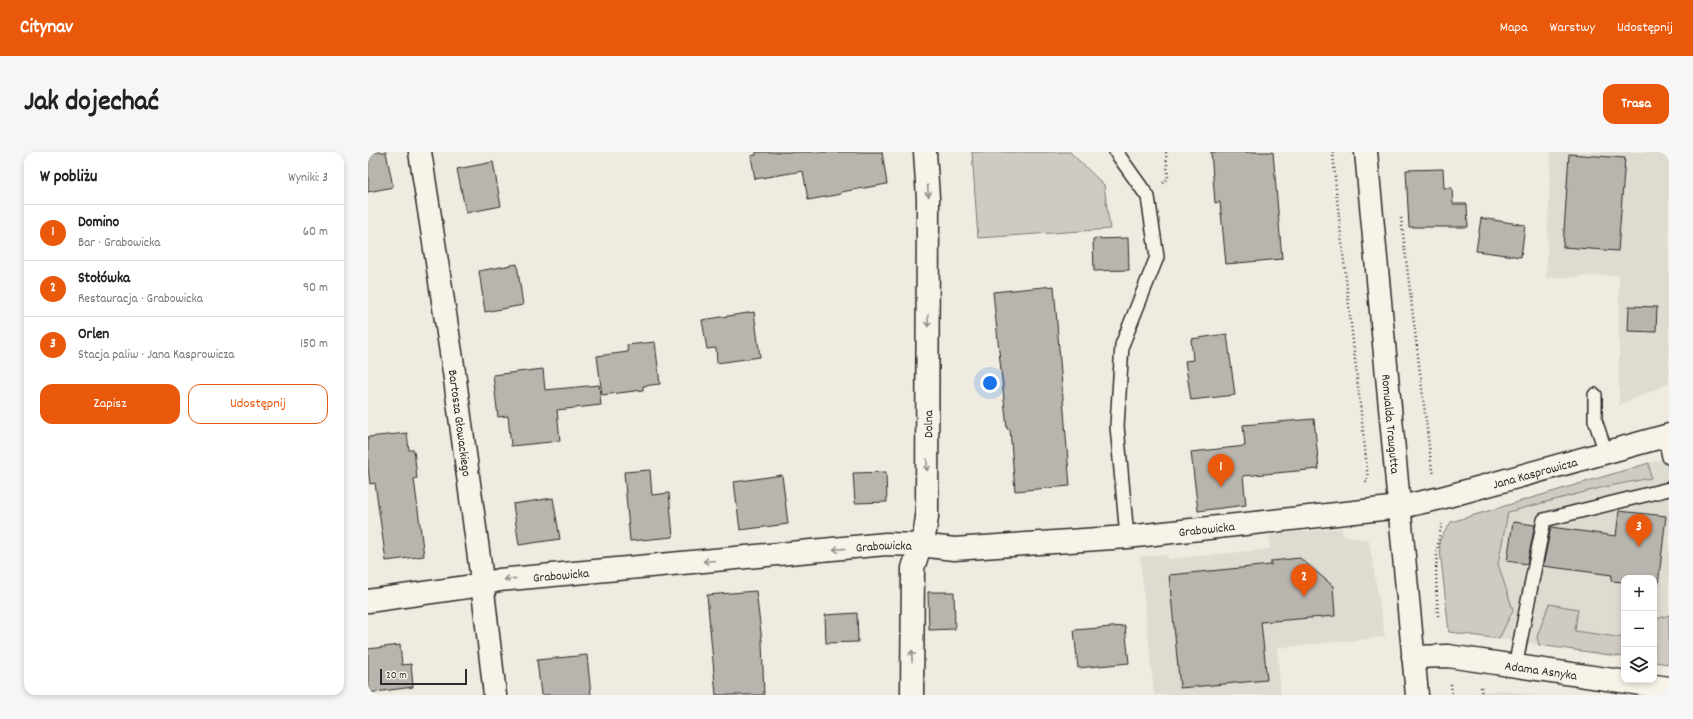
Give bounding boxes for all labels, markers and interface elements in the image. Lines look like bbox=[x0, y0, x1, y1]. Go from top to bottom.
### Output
text: Citynav bbox=[20, 15, 73, 42]
text: Mapa bbox=[1500, 18, 1528, 38]
text: Warstwy bbox=[1550, 18, 1595, 38]
text: Udostępnij bbox=[1617, 18, 1673, 38]
text: Jak dojechać bbox=[24, 84, 159, 124]
button: Trasa bbox=[1603, 84, 1669, 124]
text: W pobliżu bbox=[40, 166, 97, 190]
text: Wyniki: 3 bbox=[288, 169, 328, 188]
one-way arrow bbox=[924, 184, 931, 197]
text: Domino bbox=[78, 212, 119, 234]
text: 1 bbox=[52, 223, 54, 242]
text: 60 m bbox=[303, 223, 328, 242]
text: Bar · Grabowicka bbox=[78, 234, 160, 253]
text: Stołówka bbox=[78, 268, 130, 290]
text: 2 bbox=[50, 279, 56, 298]
text: 90 m bbox=[303, 279, 328, 298]
text: Restauracja · Grabowicka bbox=[78, 290, 203, 309]
one-way arrow bbox=[924, 314, 932, 327]
text: Orlen bbox=[78, 324, 109, 346]
text: 3 bbox=[50, 335, 56, 354]
text: 150 m bbox=[300, 335, 328, 354]
text: Stacja paliw · Jana Kasprowicza bbox=[78, 346, 234, 365]
street label: Bartosza Głowackiego bbox=[442, 369, 475, 478]
your location bbox=[980, 373, 1000, 393]
street label: Romualda Traugutta bbox=[1375, 373, 1403, 476]
button: Zapisz bbox=[40, 384, 180, 424]
button: Udostępnij bbox=[188, 384, 328, 424]
street label: Dolna bbox=[920, 409, 939, 438]
street label: Jana Kasprowicza bbox=[1491, 453, 1581, 495]
pin: 1 bbox=[1208, 454, 1234, 487]
one-way arrow bbox=[923, 458, 931, 471]
pin: 3 bbox=[1626, 514, 1652, 547]
street label: Grabowicka bbox=[1178, 518, 1237, 543]
street label: Grabowicka bbox=[855, 537, 913, 559]
one-way arrow bbox=[833, 545, 846, 552]
one-way arrow bbox=[703, 557, 716, 564]
pin: 2 bbox=[1291, 564, 1317, 597]
street label: Grabowicka bbox=[532, 565, 591, 589]
one-way arrow bbox=[504, 575, 517, 583]
map controls bbox=[1621, 575, 1657, 683]
button: + bbox=[1621, 575, 1657, 611]
button: − bbox=[1621, 611, 1657, 647]
button: layers bbox=[1621, 647, 1657, 683]
one-way arrow bbox=[908, 650, 916, 663]
street label: Adama Asnyka bbox=[1503, 657, 1579, 687]
scale bar bbox=[380, 667, 467, 686]
text: 20 m bbox=[386, 668, 407, 684]

